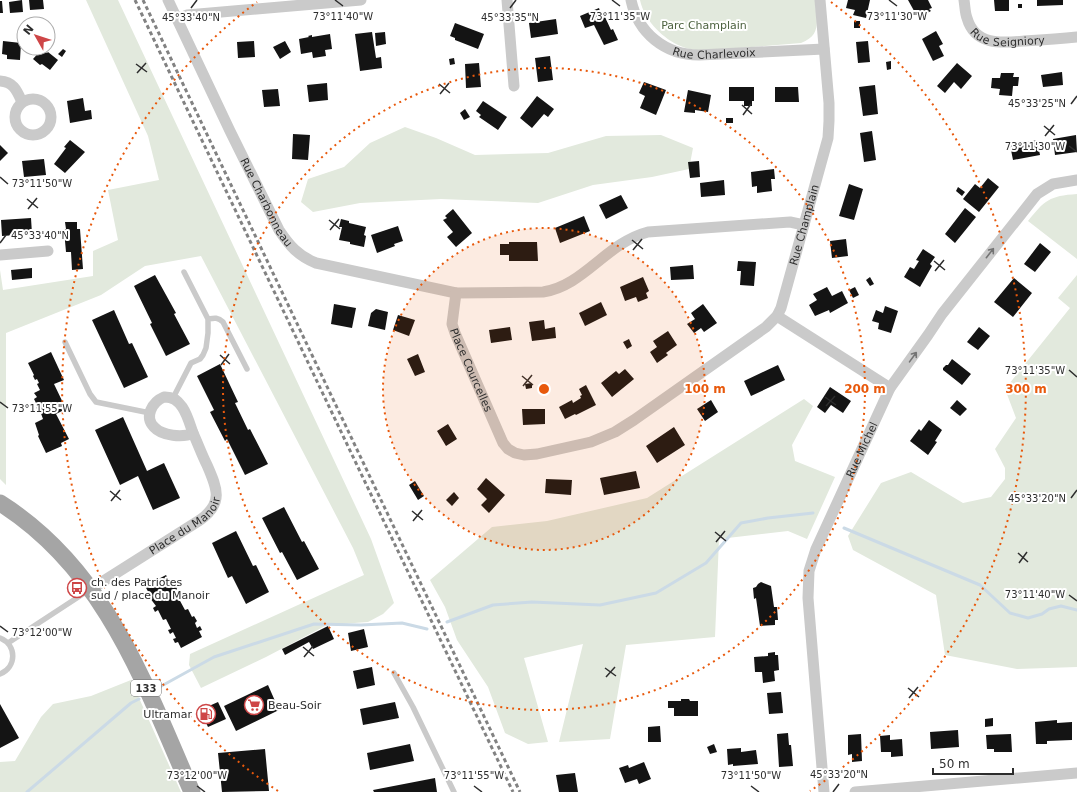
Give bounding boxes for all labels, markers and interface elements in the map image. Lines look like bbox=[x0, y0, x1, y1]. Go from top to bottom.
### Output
text: 73°11'40"W bbox=[313, 11, 373, 22]
text: 73°11'35"W bbox=[590, 11, 650, 22]
text: 73°11'30"W bbox=[867, 11, 927, 22]
text: 45°33'40"N bbox=[162, 12, 220, 23]
text: 45°33'35"N bbox=[481, 12, 539, 23]
north arrow bbox=[16, 16, 56, 56]
park label: Parc Champlain bbox=[661, 19, 747, 32]
text: N bbox=[21, 22, 37, 38]
street label: Rue Seigniory bbox=[967, 26, 1046, 49]
street label: Rue Charlevoix bbox=[671, 45, 756, 62]
text: 45°33'25"N bbox=[1008, 98, 1066, 109]
text: 73°11'30"W bbox=[1005, 141, 1065, 152]
street label: Rue Charbonneau bbox=[237, 156, 295, 250]
text: 73°11'50"W bbox=[12, 178, 72, 189]
street label: Rue Champlain bbox=[787, 183, 822, 267]
text: 45°33'40"N bbox=[11, 230, 69, 241]
one-way arrow bbox=[986, 247, 995, 258]
street label: Place Courcelles bbox=[447, 327, 495, 414]
one-way arrow bbox=[909, 351, 917, 362]
text: 73°11'35"W bbox=[1005, 365, 1065, 376]
centre of rings bbox=[537, 382, 551, 396]
text: 100 m bbox=[684, 382, 726, 396]
text: 200 m bbox=[844, 382, 886, 396]
text: 300 m bbox=[1005, 382, 1047, 396]
text: 73°11'55"W bbox=[12, 403, 72, 414]
street label: Rue Michel bbox=[844, 420, 880, 480]
text: 45°33'20"N bbox=[1008, 493, 1066, 504]
street label: Place du Manoir bbox=[147, 496, 223, 557]
place label: ch. des Patriotes sud / place du Manoir bbox=[91, 576, 210, 602]
bus stop icon: ch. des Patriotes sud / place du Manoir bbox=[66, 577, 88, 599]
text: 73°11'40"W bbox=[1005, 589, 1065, 600]
text: 73°12'00"W bbox=[12, 627, 72, 638]
road number: 133 bbox=[131, 680, 161, 696]
supermarket icon: Beau-Soir bbox=[243, 694, 265, 716]
place label: Beau-Soir bbox=[268, 699, 322, 712]
fuel station icon: Ultramar bbox=[195, 703, 217, 725]
place label: Ultramar bbox=[143, 708, 192, 721]
scale bar bbox=[933, 750, 1013, 776]
text: 50 m bbox=[939, 757, 970, 771]
text: 45°33'20"N bbox=[810, 769, 868, 780]
text: 73°12'00"W bbox=[167, 770, 227, 781]
text: 73°11'55"W bbox=[444, 770, 504, 781]
text: 73°11'50"W bbox=[721, 770, 781, 781]

